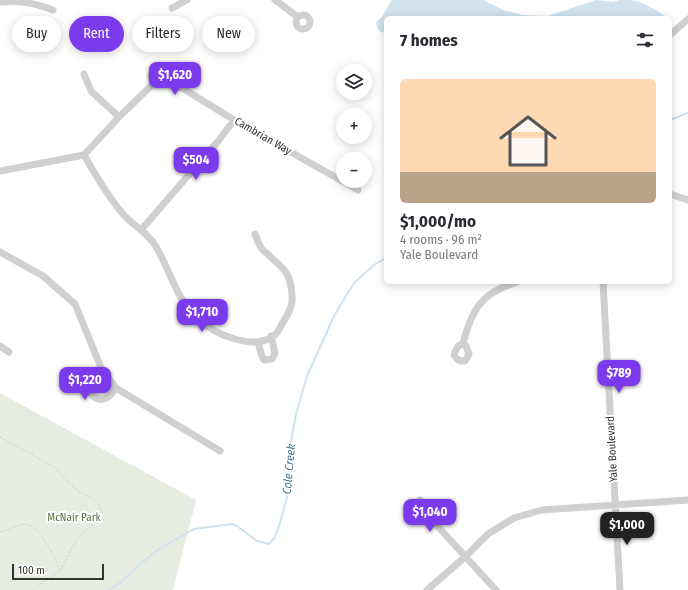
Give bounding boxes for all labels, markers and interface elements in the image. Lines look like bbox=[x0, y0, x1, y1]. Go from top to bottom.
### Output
chip: Buy bbox=[12, 16, 61, 52]
chip: Rent bbox=[69, 16, 124, 52]
chip: Filters bbox=[132, 16, 194, 52]
chip: New bbox=[202, 16, 255, 52]
icon: filters bbox=[634, 29, 656, 51]
text: 7 homes bbox=[400, 30, 458, 51]
pin: $1,620 bbox=[142, 62, 208, 96]
map controls bbox=[336, 64, 372, 188]
button: layers bbox=[336, 64, 372, 100]
text: $1,620 bbox=[158, 67, 192, 82]
icon: home bbox=[492, 105, 564, 177]
button: + bbox=[336, 108, 372, 144]
street label: Cambrian Way bbox=[232, 114, 294, 158]
pin: $504 bbox=[172, 147, 220, 181]
text: $504 bbox=[183, 152, 209, 167]
button: − bbox=[336, 152, 372, 188]
text: $1,000/mo bbox=[400, 211, 476, 232]
text: 4 rooms · 96 m² bbox=[400, 232, 482, 247]
text: Yale Boulevard bbox=[400, 247, 478, 262]
pin: $1,710 bbox=[169, 299, 235, 333]
text: $1,710 bbox=[186, 304, 218, 319]
pin: $789 bbox=[595, 360, 643, 394]
text: $789 bbox=[606, 365, 632, 380]
pin: $1,220 bbox=[52, 367, 118, 401]
text: $1,220 bbox=[68, 372, 102, 387]
street label: Yale Boulevard bbox=[604, 416, 620, 482]
water label: Cole Creek bbox=[280, 443, 298, 495]
pin: $1,040 bbox=[397, 499, 463, 533]
text: $1,040 bbox=[412, 504, 448, 519]
park label: McNair Park bbox=[47, 511, 102, 524]
pin: $1,000 bbox=[594, 512, 660, 546]
text: $1,000 bbox=[609, 517, 645, 532]
scale bar bbox=[12, 562, 104, 581]
text: 100 m bbox=[18, 564, 45, 577]

